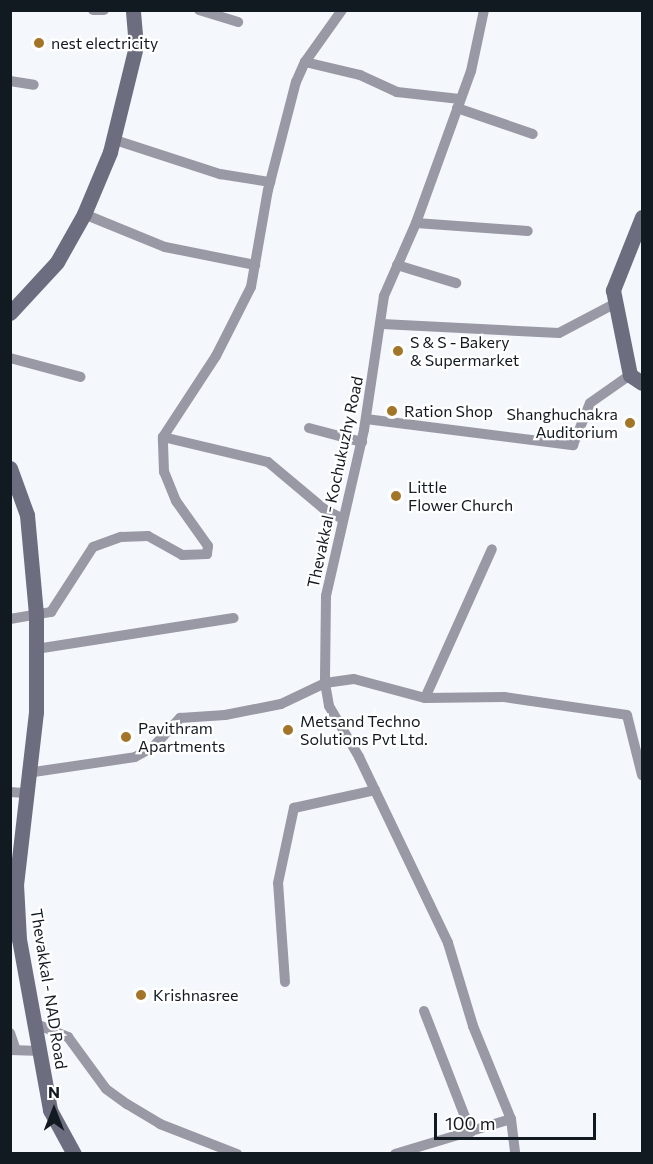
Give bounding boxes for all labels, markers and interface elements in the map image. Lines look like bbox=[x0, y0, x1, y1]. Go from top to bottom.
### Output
place label: nest electricity bbox=[51, 33, 158, 53]
marker: nest electricity bbox=[32, 36, 46, 50]
place label: S & S - Bakery & Supermarket bbox=[410, 332, 519, 370]
marker: S & S - Bakery & Supermarket bbox=[391, 344, 405, 358]
street label: Thevakkal - Kochukuzhy Road bbox=[303, 374, 367, 590]
place label: Ration Shop bbox=[404, 401, 493, 421]
marker: Ration Shop bbox=[385, 404, 399, 418]
place label: Shanghuchakra Auditorium bbox=[506, 404, 618, 442]
marker: Shanghuchakra Auditorium bbox=[623, 416, 637, 430]
place label: Little Flower Church bbox=[408, 477, 513, 515]
marker: Little Flower Church bbox=[389, 489, 403, 503]
place label: Metsand Techno Solutions Pvt Ltd. bbox=[300, 711, 428, 749]
place label: Pavithram Apartments bbox=[138, 718, 225, 756]
marker: Metsand Techno Solutions Pvt Ltd. bbox=[281, 723, 295, 737]
marker: Pavithram Apartments bbox=[119, 730, 133, 744]
street label: Thevakkal - NAD Road bbox=[27, 907, 71, 1071]
place label: Krishnasree bbox=[153, 985, 238, 1005]
marker: Krishnasree bbox=[134, 988, 148, 1002]
north arrow bbox=[24, 1080, 84, 1140]
text: N bbox=[48, 1082, 60, 1101]
scale bar bbox=[437, 1101, 599, 1139]
text: 100 m bbox=[445, 1112, 495, 1134]

